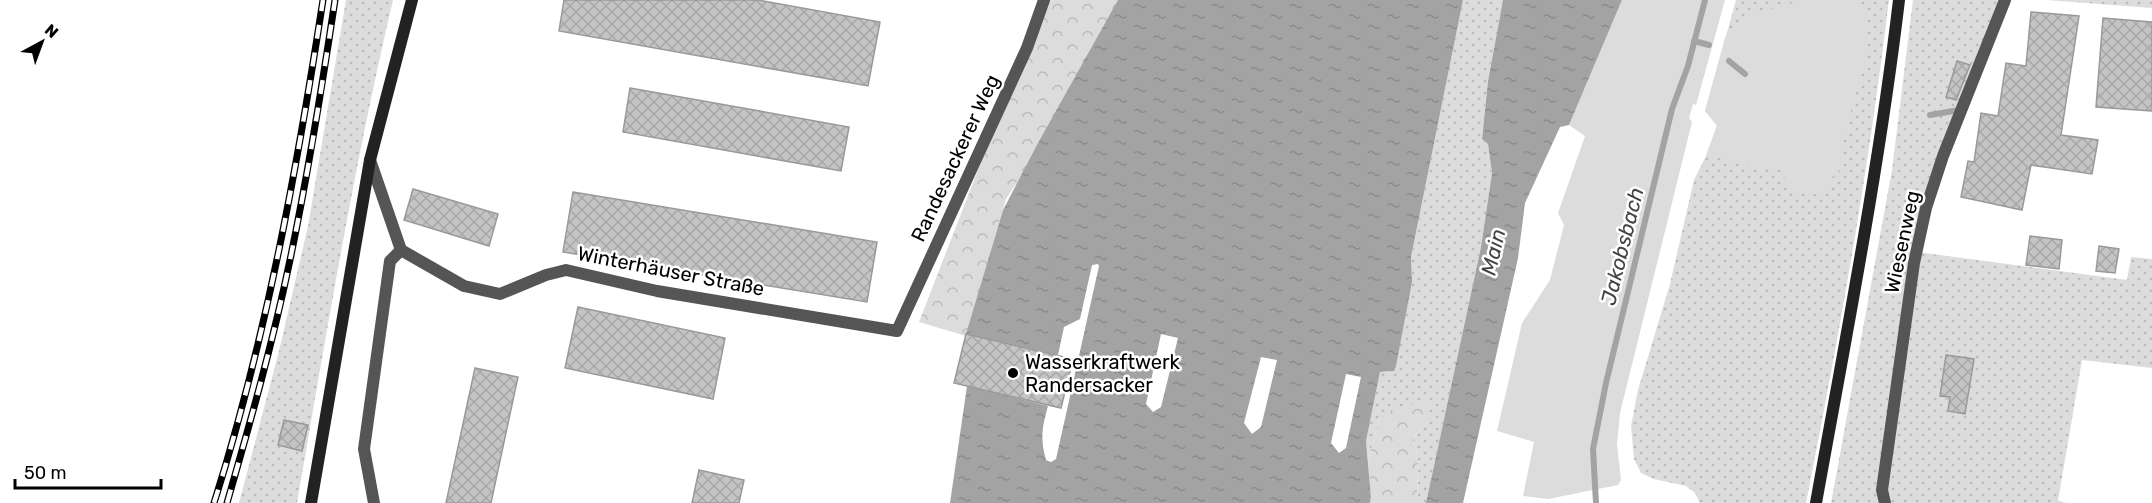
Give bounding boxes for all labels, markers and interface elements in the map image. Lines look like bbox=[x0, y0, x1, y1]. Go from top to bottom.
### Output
north arrow bbox=[12, 12, 72, 72]
text: N bbox=[41, 20, 62, 42]
street label: Randesackerer Weg bbox=[906, 71, 1004, 245]
water label: Jakobsbach bbox=[1595, 185, 1649, 307]
street label: Wiesenweg bbox=[1879, 188, 1925, 296]
water label: Main bbox=[1476, 226, 1510, 278]
street label: Winterhäuser Straße bbox=[576, 241, 766, 301]
place label: Wasserkraftwerk Randersacker bbox=[1025, 350, 1181, 397]
marker: Wasserkraftwerk Randersacker bbox=[1006, 366, 1020, 380]
scale bar bbox=[15, 452, 160, 490]
text: 50 m bbox=[24, 462, 67, 484]

